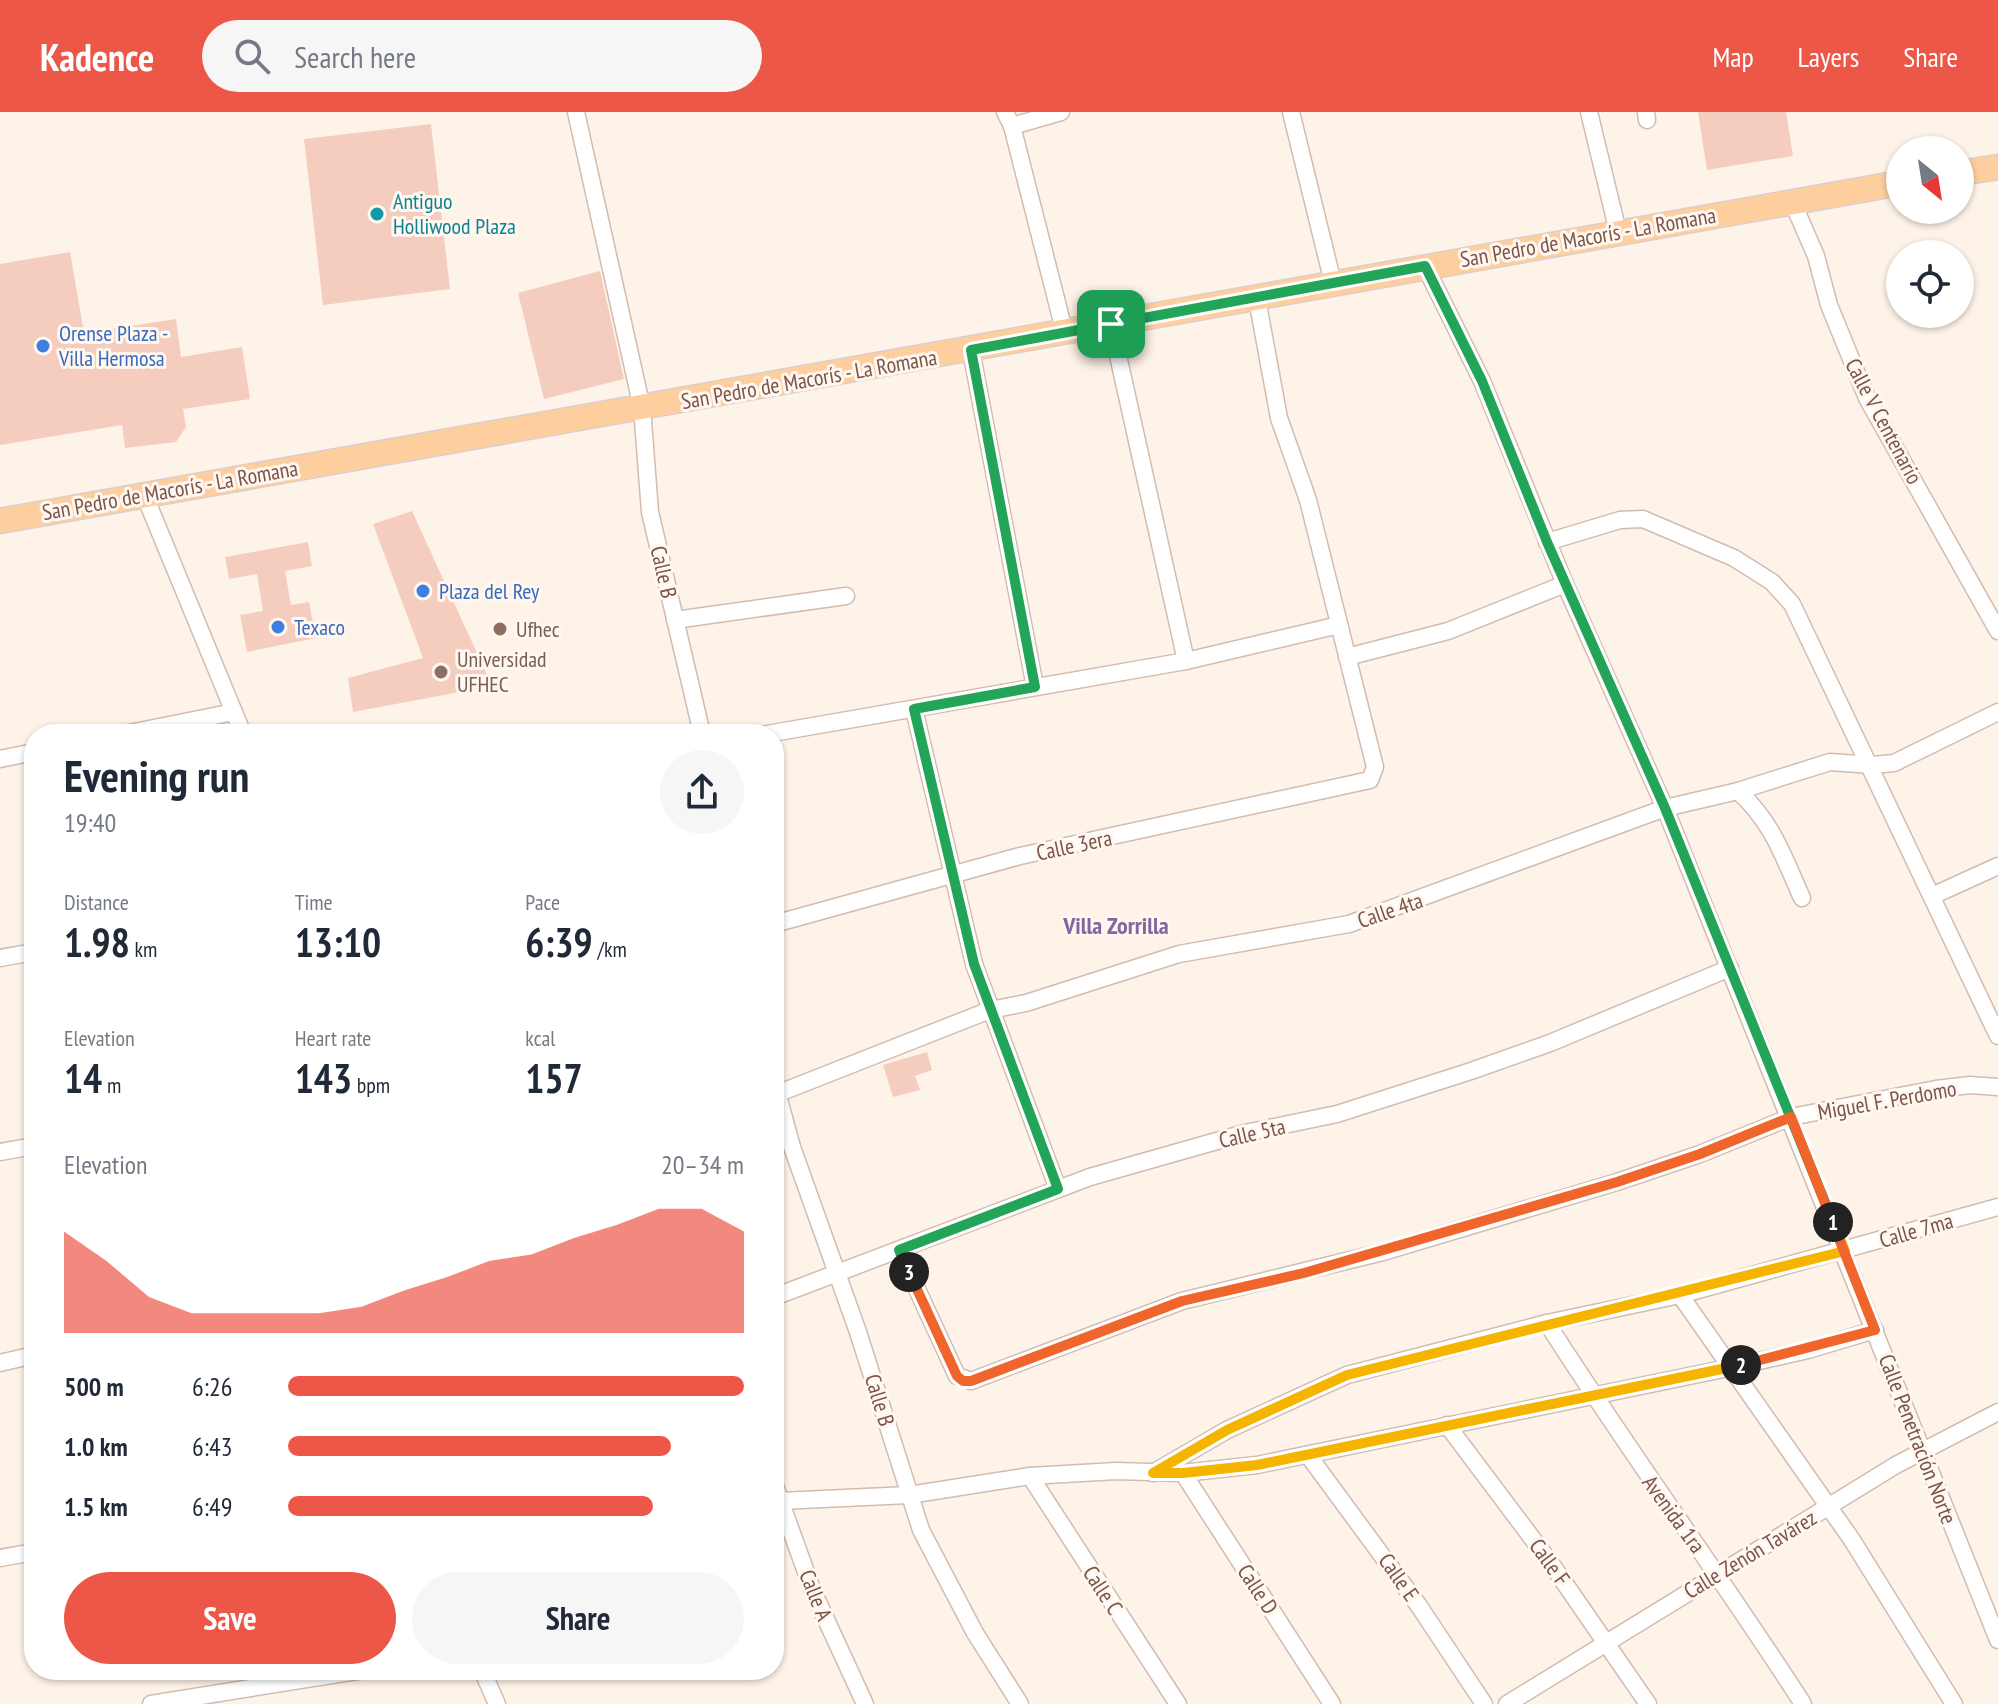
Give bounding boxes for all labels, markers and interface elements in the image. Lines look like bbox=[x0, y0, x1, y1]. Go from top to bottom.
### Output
search box bbox=[202, 20, 762, 92]
text: Kadence bbox=[40, 32, 154, 81]
icon: search bbox=[230, 34, 274, 78]
text: Search here bbox=[294, 37, 416, 76]
text: Map bbox=[1712, 38, 1754, 75]
text: Layers bbox=[1798, 38, 1859, 75]
text: Share bbox=[1903, 38, 1958, 75]
north arrow bbox=[1886, 136, 1974, 224]
map controls bbox=[1886, 136, 1974, 328]
place label: Antiguo Holliwood Plaza bbox=[393, 187, 516, 240]
street label: San Pedro de Macorís - La Romana bbox=[1458, 201, 1718, 273]
marker: Antiguo Holliwood Plaza bbox=[368, 205, 386, 223]
button: locate bbox=[1886, 240, 1974, 328]
pin bbox=[1077, 290, 1145, 358]
icon: arrive bbox=[1089, 302, 1133, 346]
place label: Orense Plaza - Villa Hermosa bbox=[58, 319, 168, 372]
marker: Orense Plaza - Villa Hermosa bbox=[34, 337, 52, 355]
street label: San Pedro de Macorís - La Romana bbox=[679, 343, 939, 415]
street label: Calle V Centenario bbox=[1839, 353, 1929, 489]
street label: San Pedro de Macorís - La Romana bbox=[40, 454, 300, 526]
street label: Calle B bbox=[644, 543, 684, 601]
place label: Plaza del Rey bbox=[439, 577, 540, 605]
marker: Plaza del Rey bbox=[414, 582, 432, 600]
place label: Texaco bbox=[294, 613, 345, 641]
place label: Ufhec bbox=[516, 615, 560, 643]
marker: Texaco bbox=[269, 618, 287, 636]
marker: Ufhec bbox=[491, 620, 509, 638]
place label: Universidad UFHEC bbox=[457, 645, 547, 698]
marker: Universidad UFHEC bbox=[432, 663, 450, 681]
text: Evening run bbox=[64, 747, 249, 804]
button: share bbox=[660, 750, 744, 834]
text: 19:40 bbox=[64, 806, 116, 839]
street label: Calle 3era bbox=[1034, 823, 1114, 867]
street label: Calle 4ta bbox=[1354, 886, 1426, 934]
text: Distance bbox=[64, 888, 129, 916]
text: Time bbox=[295, 888, 333, 916]
text: Pace bbox=[525, 888, 560, 916]
district label: Villa Zorrilla bbox=[1062, 910, 1169, 941]
text: 1.98 bbox=[64, 916, 130, 968]
text: 13:10 bbox=[295, 916, 381, 968]
text: 6:39 bbox=[525, 916, 593, 968]
text: km bbox=[130, 935, 157, 963]
text: /km bbox=[593, 935, 627, 963]
text: Elevation bbox=[64, 1024, 135, 1052]
text: Heart rate bbox=[295, 1024, 371, 1052]
text: kcal bbox=[525, 1024, 555, 1052]
text: 14 bbox=[64, 1052, 102, 1104]
text: 143 bbox=[295, 1052, 352, 1104]
text: 157 bbox=[525, 1052, 583, 1104]
text: m bbox=[102, 1071, 121, 1099]
text: bpm bbox=[352, 1071, 390, 1099]
street label: Miguel F. Perdomo bbox=[1816, 1074, 1958, 1126]
street label: Calle 5ta bbox=[1216, 1112, 1288, 1154]
text: Elevation bbox=[64, 1148, 147, 1181]
text: 20–34 m bbox=[661, 1148, 744, 1181]
pin: 1 bbox=[1813, 1202, 1853, 1242]
street label: Calle 7ma bbox=[1876, 1206, 1956, 1254]
text: 1 bbox=[1828, 1208, 1838, 1236]
pin: 3 bbox=[889, 1252, 929, 1292]
text: 3 bbox=[904, 1258, 914, 1286]
pin: 2 bbox=[1721, 1345, 1761, 1385]
street label: Calle Penetración Norte bbox=[1873, 1350, 1963, 1528]
text: 2 bbox=[1736, 1351, 1746, 1379]
text: 500 m bbox=[64, 1370, 124, 1403]
text: 6:26 bbox=[192, 1370, 232, 1403]
street label: Calle B bbox=[859, 1371, 901, 1429]
text: 1.0 km bbox=[64, 1430, 128, 1463]
text: 6:43 bbox=[192, 1430, 232, 1463]
street label: Avenida 1ra bbox=[1636, 1470, 1712, 1558]
text: 1.5 km bbox=[64, 1490, 128, 1523]
text: 6:49 bbox=[192, 1490, 232, 1523]
street label: Calle Zenón Tavárez bbox=[1679, 1503, 1822, 1605]
street label: Calle F bbox=[1523, 1533, 1577, 1591]
street label: Calle E bbox=[1373, 1548, 1425, 1606]
street label: Calle D bbox=[1232, 1559, 1284, 1619]
street label: Calle C bbox=[1077, 1560, 1129, 1620]
street label: Calle A bbox=[793, 1565, 839, 1625]
button: Save bbox=[64, 1572, 396, 1664]
button: Share bbox=[412, 1572, 744, 1664]

